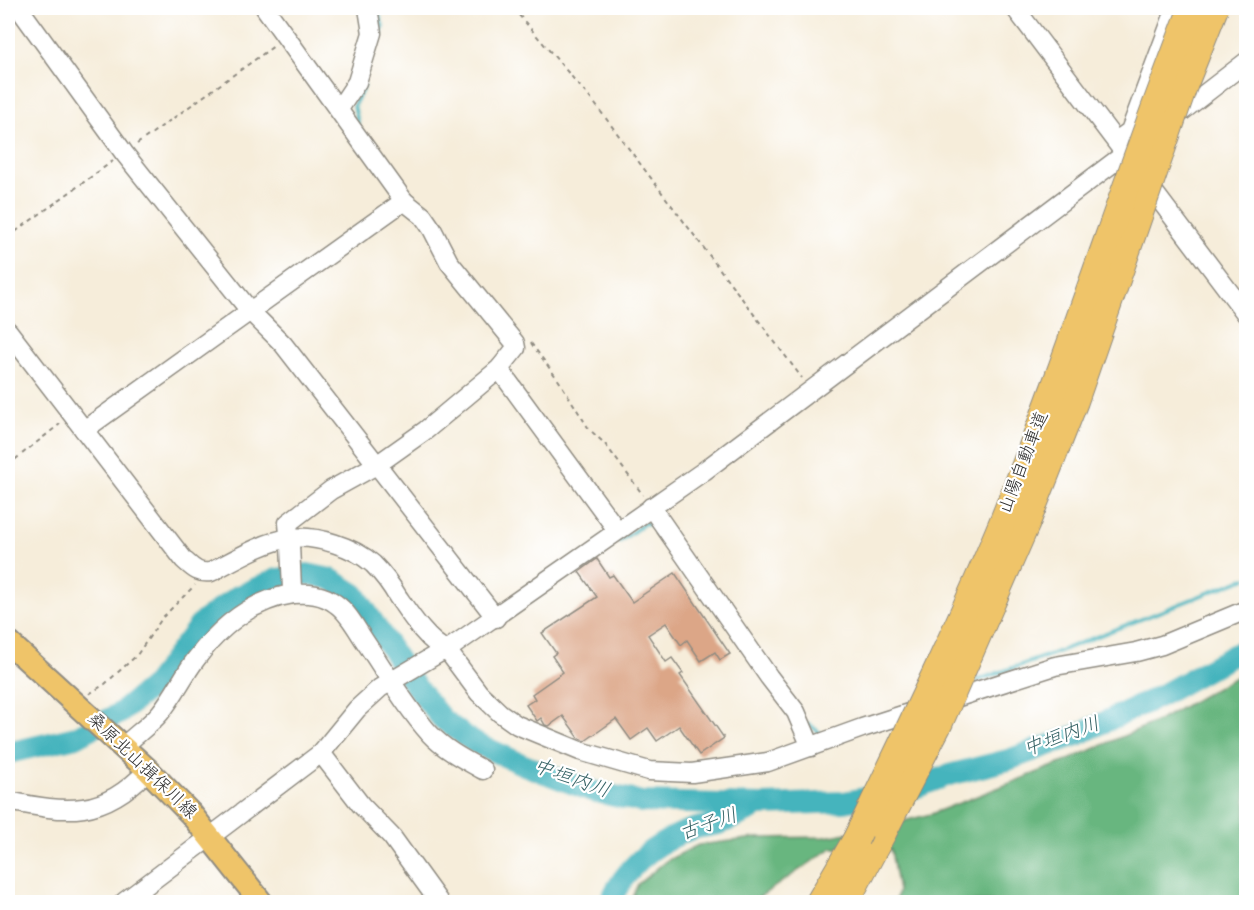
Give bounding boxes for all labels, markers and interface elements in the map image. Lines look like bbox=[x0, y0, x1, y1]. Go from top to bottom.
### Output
street label: 山陽自動車道 bbox=[994, 408, 1056, 518]
street label: 桑原北山揖保川線 bbox=[81, 708, 201, 826]
water label: 中垣内川 bbox=[1020, 711, 1104, 765]
water label: 中垣内川 bbox=[529, 753, 613, 807]
water label: 古子川 bbox=[676, 803, 742, 849]

